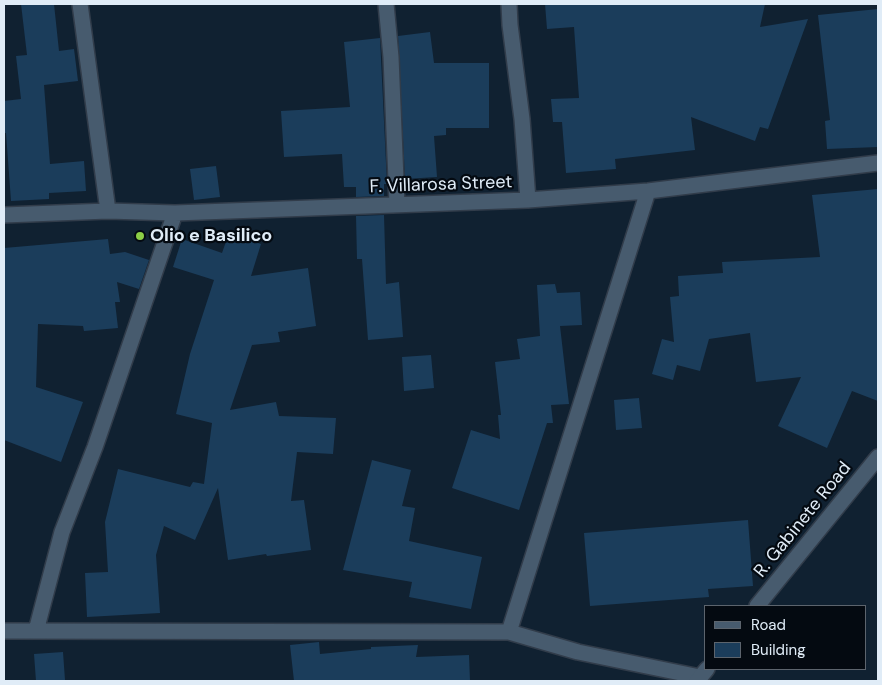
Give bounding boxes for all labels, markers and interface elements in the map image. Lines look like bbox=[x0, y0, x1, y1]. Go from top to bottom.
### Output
street label: F. Villarosa Street bbox=[369, 172, 513, 198]
place label: Olio e Basilico bbox=[150, 225, 272, 247]
marker: Olio e Basilico bbox=[134, 230, 146, 242]
street label: R. Gabinete Road bbox=[750, 458, 856, 582]
legend bbox=[704, 605, 867, 670]
text: Road bbox=[751, 615, 786, 635]
text: Building bbox=[751, 640, 806, 660]

